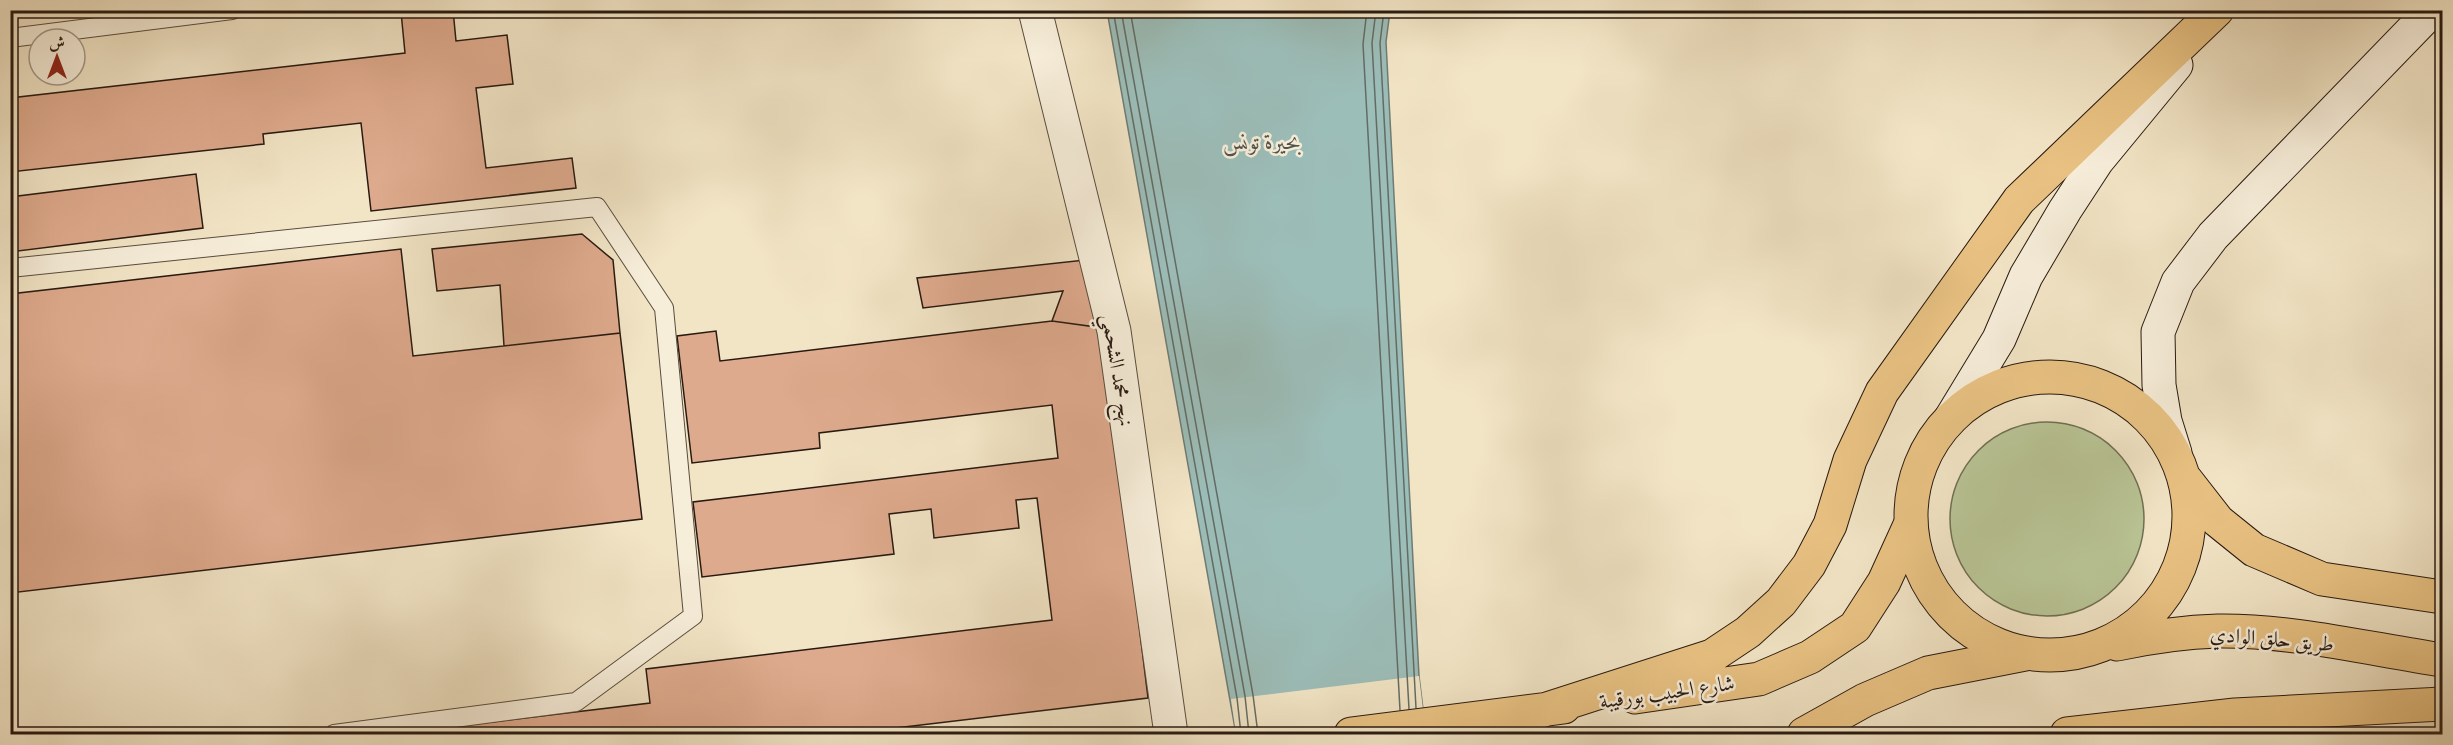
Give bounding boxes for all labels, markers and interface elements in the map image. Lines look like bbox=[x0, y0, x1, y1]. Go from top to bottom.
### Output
north arrow bbox=[27, 27, 87, 87]
text: ش bbox=[49, 33, 65, 52]
water label: بحيرة تونس bbox=[1223, 128, 1302, 157]
street label: نهج محمد الشحمي bbox=[1089, 312, 1140, 429]
street label: طريق حلق الوادي bbox=[2209, 621, 2335, 660]
street label: شارع الحبيب بورقيبة bbox=[1598, 670, 1737, 719]

